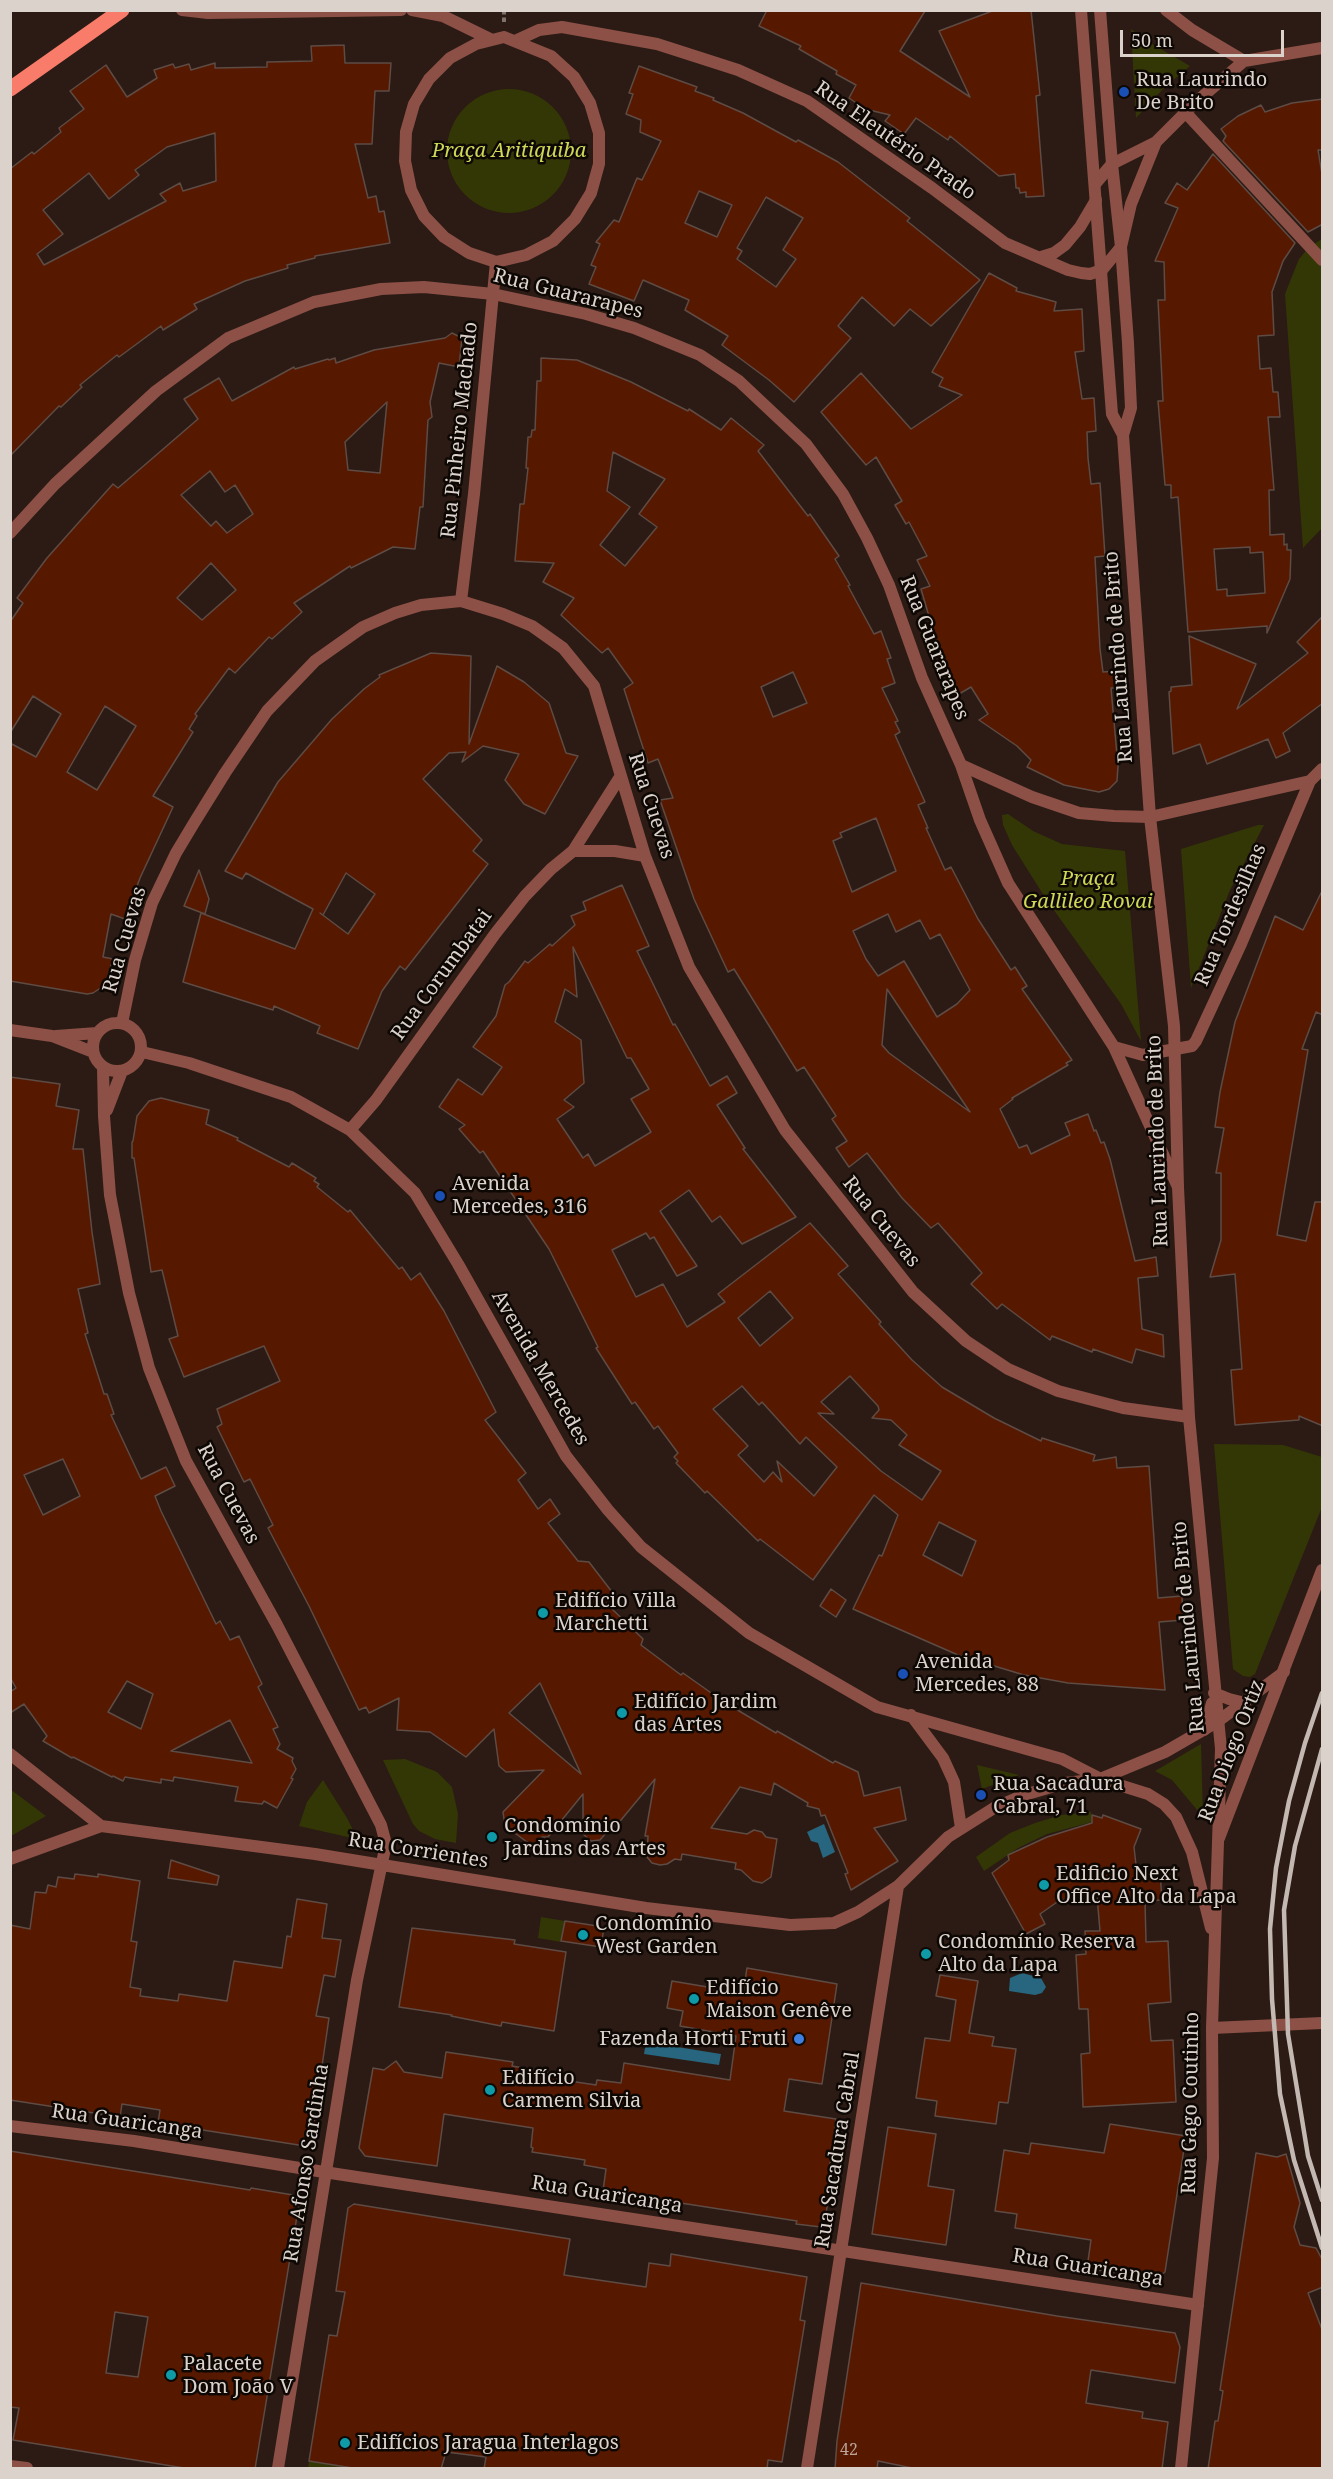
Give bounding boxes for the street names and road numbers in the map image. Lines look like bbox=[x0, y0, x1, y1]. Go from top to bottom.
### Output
street label: Rua Eleutério Prado bbox=[810, 76, 980, 206]
street label: Rua Guararapes bbox=[491, 264, 645, 324]
street label: Rua Pinheiro Machado bbox=[437, 321, 483, 539]
street label: Rua Laurindo de Brito bbox=[1100, 550, 1138, 764]
street label: Rua Guararapes bbox=[894, 573, 974, 723]
street label: Rua Cuevas bbox=[623, 750, 679, 862]
street label: Rua Tordesilhas bbox=[1190, 840, 1272, 990]
street label: Rua Cuevas bbox=[98, 884, 152, 996]
street label: Rua Corumbatai bbox=[387, 905, 497, 1045]
street label: Rua Laurindo de Brito bbox=[1142, 1035, 1174, 1247]
street label: Rua Cuevas bbox=[837, 1172, 925, 1272]
street label: Avenida Mercedes bbox=[486, 1286, 594, 1450]
street label: Rua Cuevas bbox=[192, 1440, 264, 1548]
street label: Rua Laurindo de Brito bbox=[1168, 1520, 1210, 1734]
street label: Rua Diogo Ortiz bbox=[1194, 1677, 1270, 1825]
street label: Rua Corrientes bbox=[346, 1828, 490, 1874]
street label: Rua Gago Coutinho bbox=[1177, 2012, 1205, 2194]
street label: Rua Sacadura Cabral bbox=[811, 2050, 865, 2250]
street label: Rua Afonso Sardinha bbox=[279, 2062, 335, 2264]
street label: Rua Guaricanga bbox=[50, 2100, 204, 2144]
street label: Rua Guaricanga bbox=[530, 2171, 684, 2219]
street label: Rua Guaricanga bbox=[1011, 2244, 1165, 2292]

